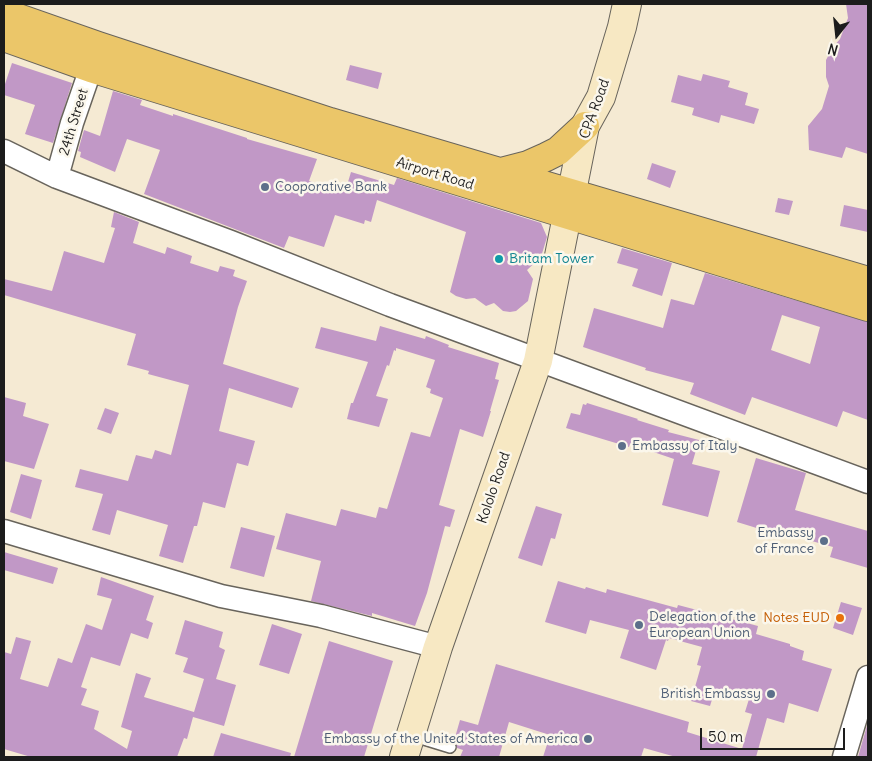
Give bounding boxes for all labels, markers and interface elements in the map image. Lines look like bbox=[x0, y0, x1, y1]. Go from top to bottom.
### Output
north arrow bbox=[812, 10, 862, 60]
text: N bbox=[826, 39, 840, 59]
street label: CPA Road bbox=[576, 77, 614, 141]
street label: 24th Street bbox=[56, 87, 92, 157]
street label: Airport Road bbox=[394, 154, 476, 194]
place label: Cooporative Bank bbox=[275, 179, 387, 195]
marker: Cooporative Bank bbox=[259, 181, 271, 193]
place label: Britam Tower bbox=[509, 251, 594, 267]
marker: Britam Tower bbox=[493, 253, 505, 265]
place label: Embassy of Italy bbox=[632, 438, 737, 454]
marker: Embassy of Italy bbox=[616, 440, 628, 452]
street label: Kololo Road bbox=[474, 450, 514, 526]
place label: Embassy of France bbox=[755, 525, 814, 558]
marker: Embassy of France bbox=[818, 535, 830, 547]
place label: Delegation of the European Union bbox=[649, 609, 756, 642]
place label: Notes EUD bbox=[763, 610, 830, 626]
marker: Notes EUD bbox=[834, 612, 846, 624]
marker: Delegation of the European Union bbox=[633, 619, 645, 631]
place label: British Embassy bbox=[661, 686, 761, 702]
marker: British Embassy bbox=[765, 688, 777, 700]
scale bar bbox=[702, 718, 847, 750]
text: 50 m bbox=[708, 727, 743, 746]
place label: Embassy of the United States of America bbox=[324, 731, 578, 747]
marker: Embassy of the United States of America bbox=[582, 733, 594, 745]

